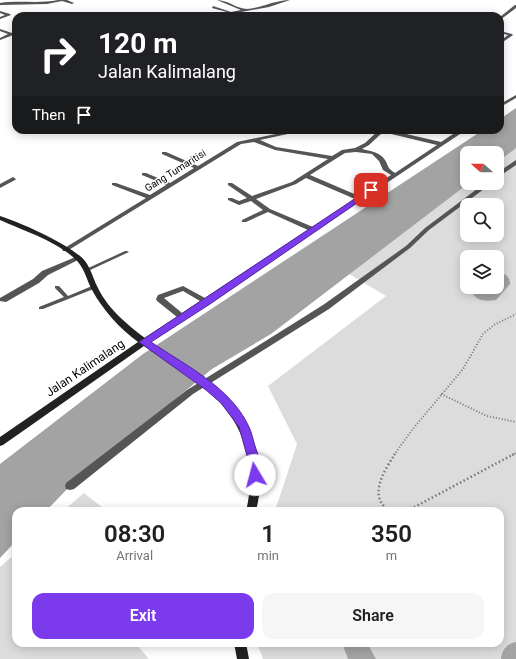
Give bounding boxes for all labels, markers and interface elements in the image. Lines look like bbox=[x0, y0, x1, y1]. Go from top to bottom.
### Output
text: 120 m bbox=[98, 27, 177, 60]
icon: right bbox=[32, 28, 84, 80]
text: Jalan Kalimalang bbox=[98, 61, 236, 82]
icon: arrive bbox=[73, 104, 95, 126]
text: Then bbox=[32, 106, 65, 124]
north arrow bbox=[460, 146, 504, 190]
map controls bbox=[460, 146, 504, 294]
street label: Gang Tumaritisi bbox=[143, 147, 208, 194]
pin bbox=[354, 173, 388, 207]
icon: arrive bbox=[360, 179, 382, 201]
button: search bbox=[460, 198, 504, 242]
button: layers bbox=[460, 250, 504, 294]
street label: Jalan Kalimalang bbox=[43, 336, 127, 400]
position arrow bbox=[234, 454, 276, 496]
text: 08:30 bbox=[104, 520, 165, 548]
text: 1 bbox=[261, 520, 275, 548]
text: 350 bbox=[371, 520, 412, 548]
text: Arrival bbox=[116, 548, 153, 563]
text: min bbox=[257, 548, 279, 563]
text: m bbox=[386, 548, 397, 563]
button: Exit bbox=[32, 593, 254, 639]
button: Share bbox=[262, 593, 484, 639]

